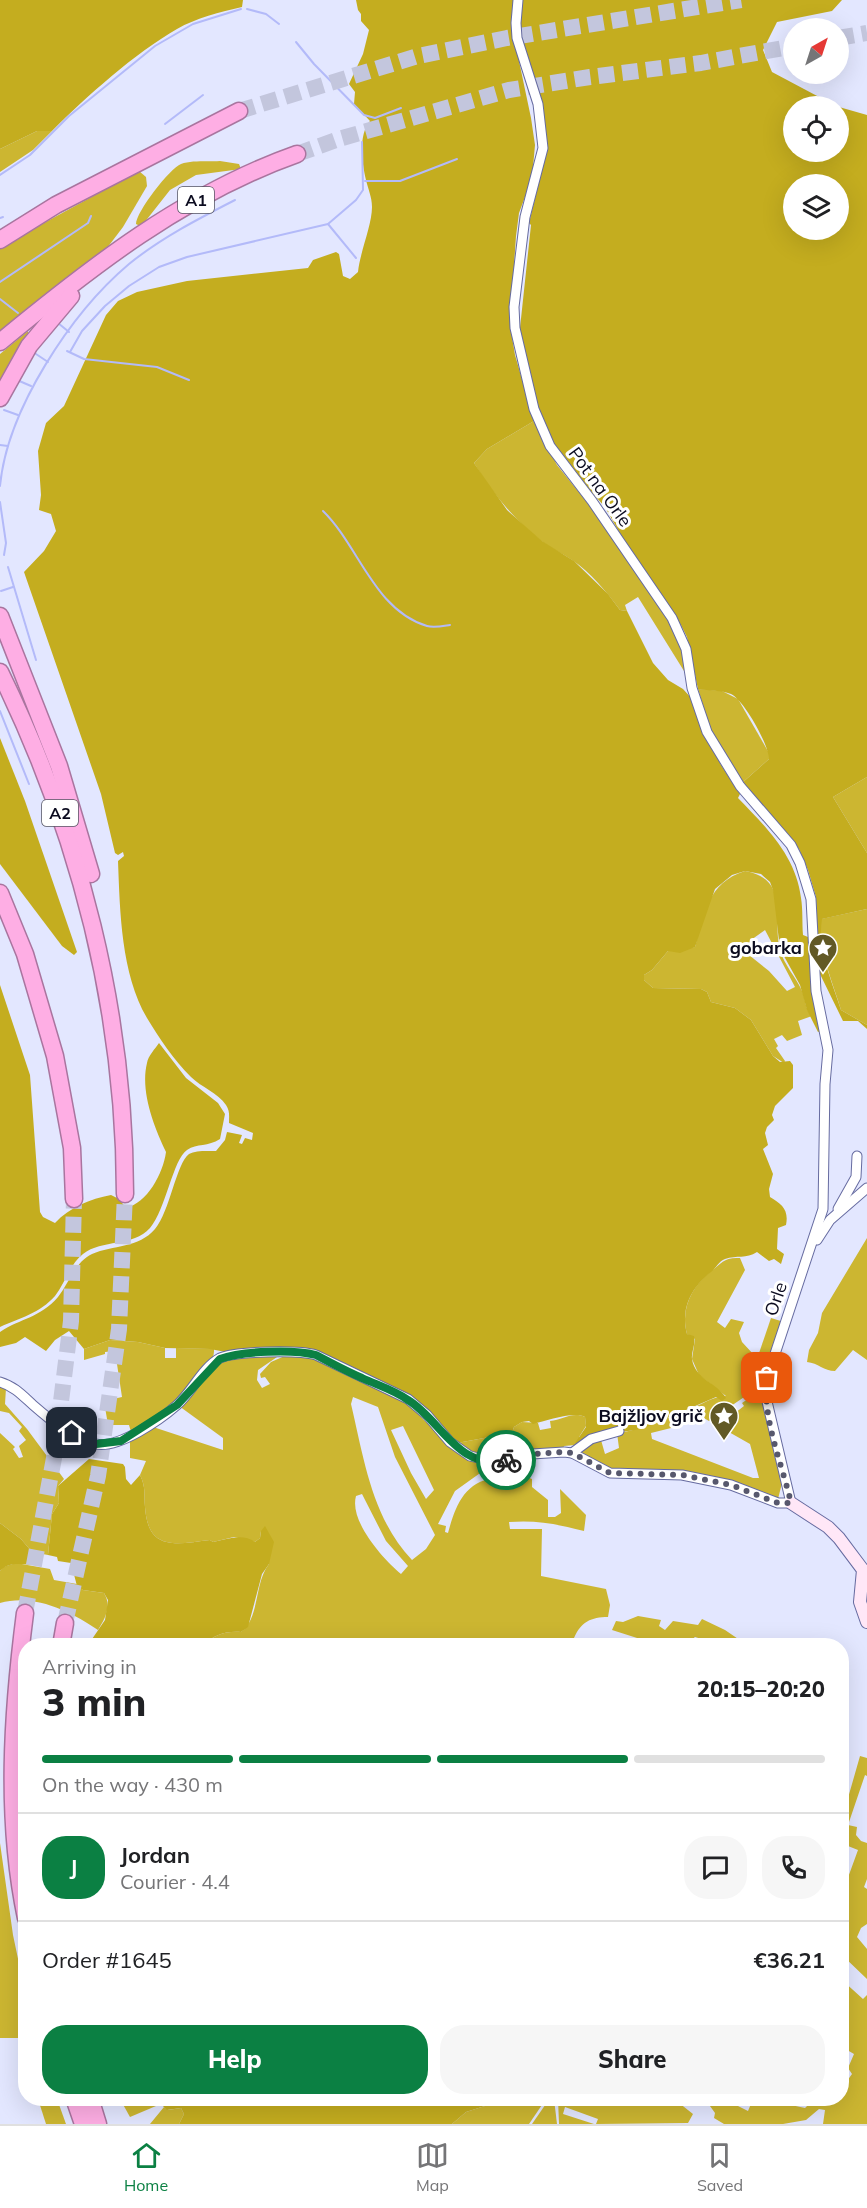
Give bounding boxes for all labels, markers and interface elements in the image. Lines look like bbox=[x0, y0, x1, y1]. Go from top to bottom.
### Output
north arrow bbox=[783, 18, 849, 84]
map controls bbox=[783, 18, 849, 240]
button: locate bbox=[783, 96, 849, 162]
button: layers bbox=[783, 174, 849, 240]
road number: A1 bbox=[178, 187, 214, 213]
street label: Pot na Orle bbox=[564, 442, 637, 531]
road number: A2 bbox=[42, 800, 78, 826]
place icon: gobarka bbox=[807, 932, 839, 974]
place label: gobarka bbox=[730, 936, 802, 959]
street label: Orle bbox=[759, 1279, 792, 1319]
pin bbox=[741, 1352, 792, 1403]
icon: bag bbox=[750, 1361, 783, 1394]
place icon: Bajžljov grič bbox=[708, 1400, 740, 1442]
place label: Bajžljov grič bbox=[599, 1404, 703, 1427]
pin bbox=[46, 1407, 97, 1458]
icon: home bbox=[55, 1416, 88, 1449]
courier bbox=[476, 1430, 536, 1490]
icon: bike bbox=[490, 1444, 523, 1477]
text: Arriving in bbox=[42, 1654, 137, 1679]
text: 20:15–20:20 bbox=[697, 1675, 825, 1703]
text: 3 min bbox=[42, 1677, 147, 1726]
text: On the way · 430 m bbox=[42, 1772, 223, 1797]
button: chat bbox=[684, 1836, 747, 1899]
button: phone bbox=[762, 1836, 825, 1899]
text: Jordan bbox=[120, 1841, 190, 1869]
text: J bbox=[70, 1853, 77, 1881]
text: Courier · 4.4 bbox=[120, 1869, 230, 1894]
text: Order #1645 bbox=[42, 1946, 172, 1974]
text: €36.21 bbox=[754, 1946, 825, 1974]
button: Help bbox=[42, 2025, 428, 2094]
button: Share bbox=[440, 2025, 825, 2094]
tab: Home bbox=[124, 2139, 168, 2195]
tab: Map bbox=[416, 2139, 449, 2195]
tab: Saved bbox=[697, 2139, 743, 2195]

